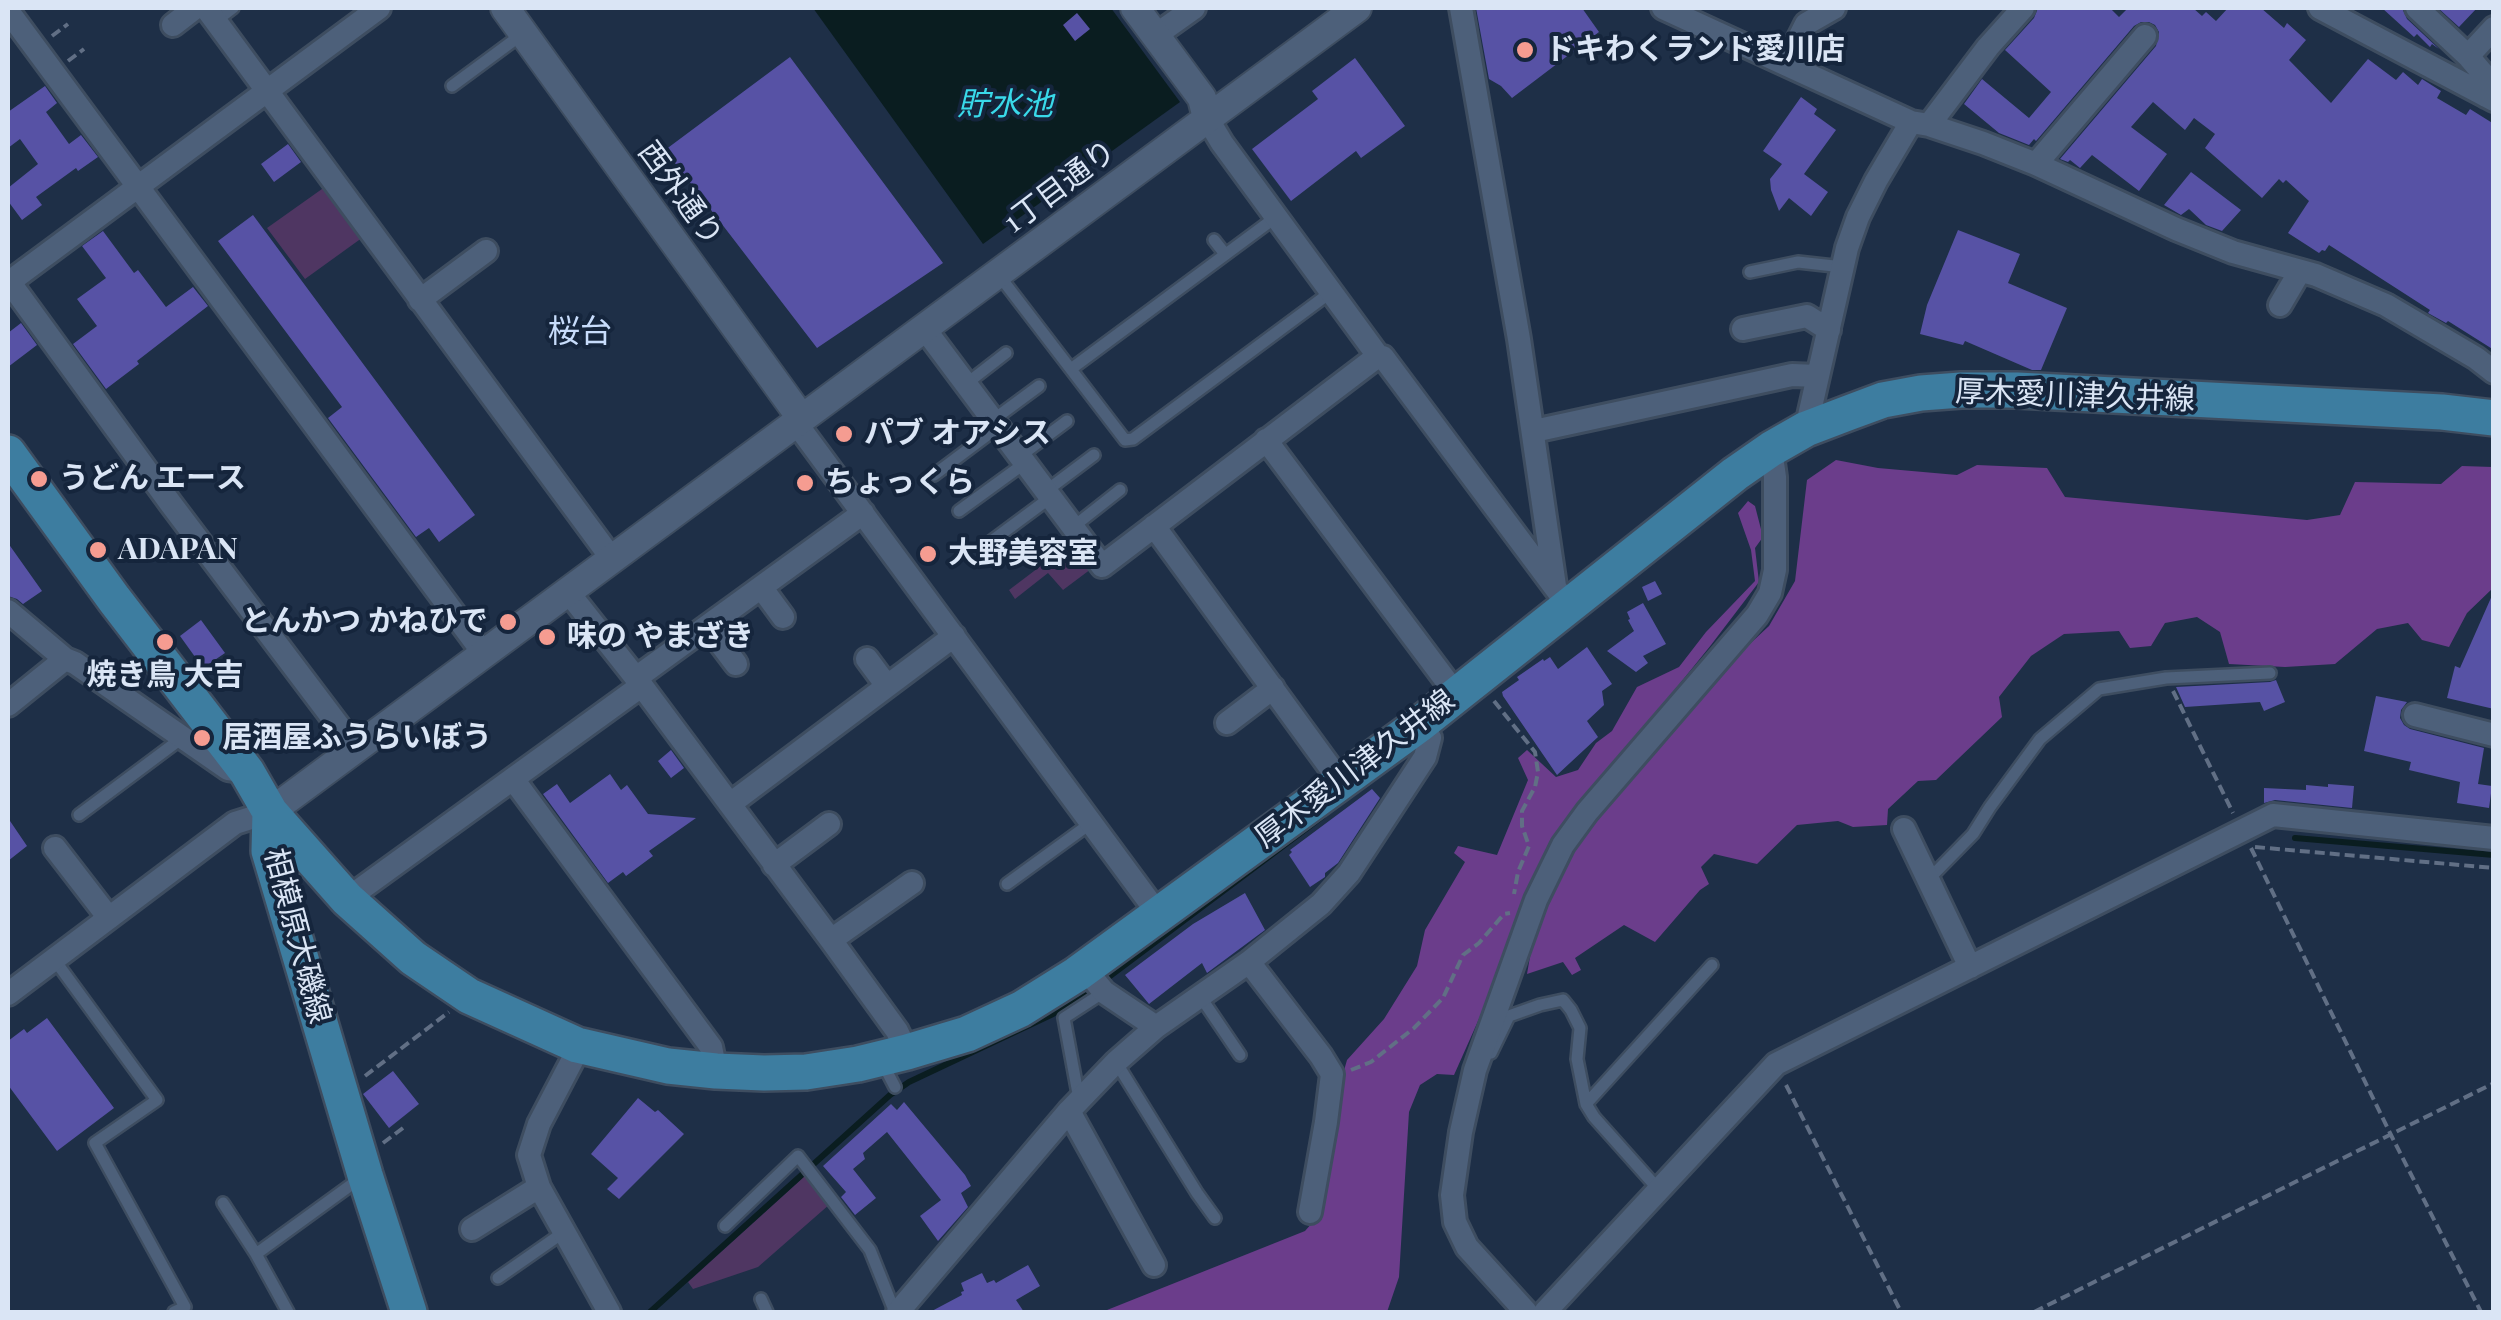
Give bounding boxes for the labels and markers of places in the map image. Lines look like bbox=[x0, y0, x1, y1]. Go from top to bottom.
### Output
place label: ドキわくランド愛川店 bbox=[1545, 32, 1845, 68]
marker: ドキわくランド愛川店 bbox=[1514, 39, 1536, 61]
place label: パブ オアシス bbox=[864, 416, 1051, 452]
marker: パブ オアシス bbox=[833, 423, 855, 445]
place label: うどん エース bbox=[59, 461, 246, 497]
place label: ちょっくら bbox=[825, 465, 975, 501]
marker: うどん エース bbox=[28, 468, 50, 490]
marker: ちょっくら bbox=[794, 472, 816, 494]
place label: ADAPAN bbox=[118, 532, 238, 568]
place label: 大野美容室 bbox=[948, 536, 1098, 572]
marker: ADAPAN bbox=[87, 539, 109, 561]
marker: 大野美容室 bbox=[917, 543, 939, 565]
place label: とんかつ かねひで bbox=[241, 604, 488, 640]
marker: とんかつ かねひで bbox=[497, 611, 519, 633]
place label: 味の やまざき bbox=[567, 619, 754, 655]
marker: 味の やまざき bbox=[536, 626, 558, 648]
marker: 焼き鳥 大吉 bbox=[154, 631, 176, 653]
place label: 焼き鳥 大吉 bbox=[87, 658, 243, 694]
place label: 居酒屋ふうらいぼう bbox=[222, 720, 492, 756]
marker: 居酒屋ふうらいぼう bbox=[191, 727, 213, 749]

